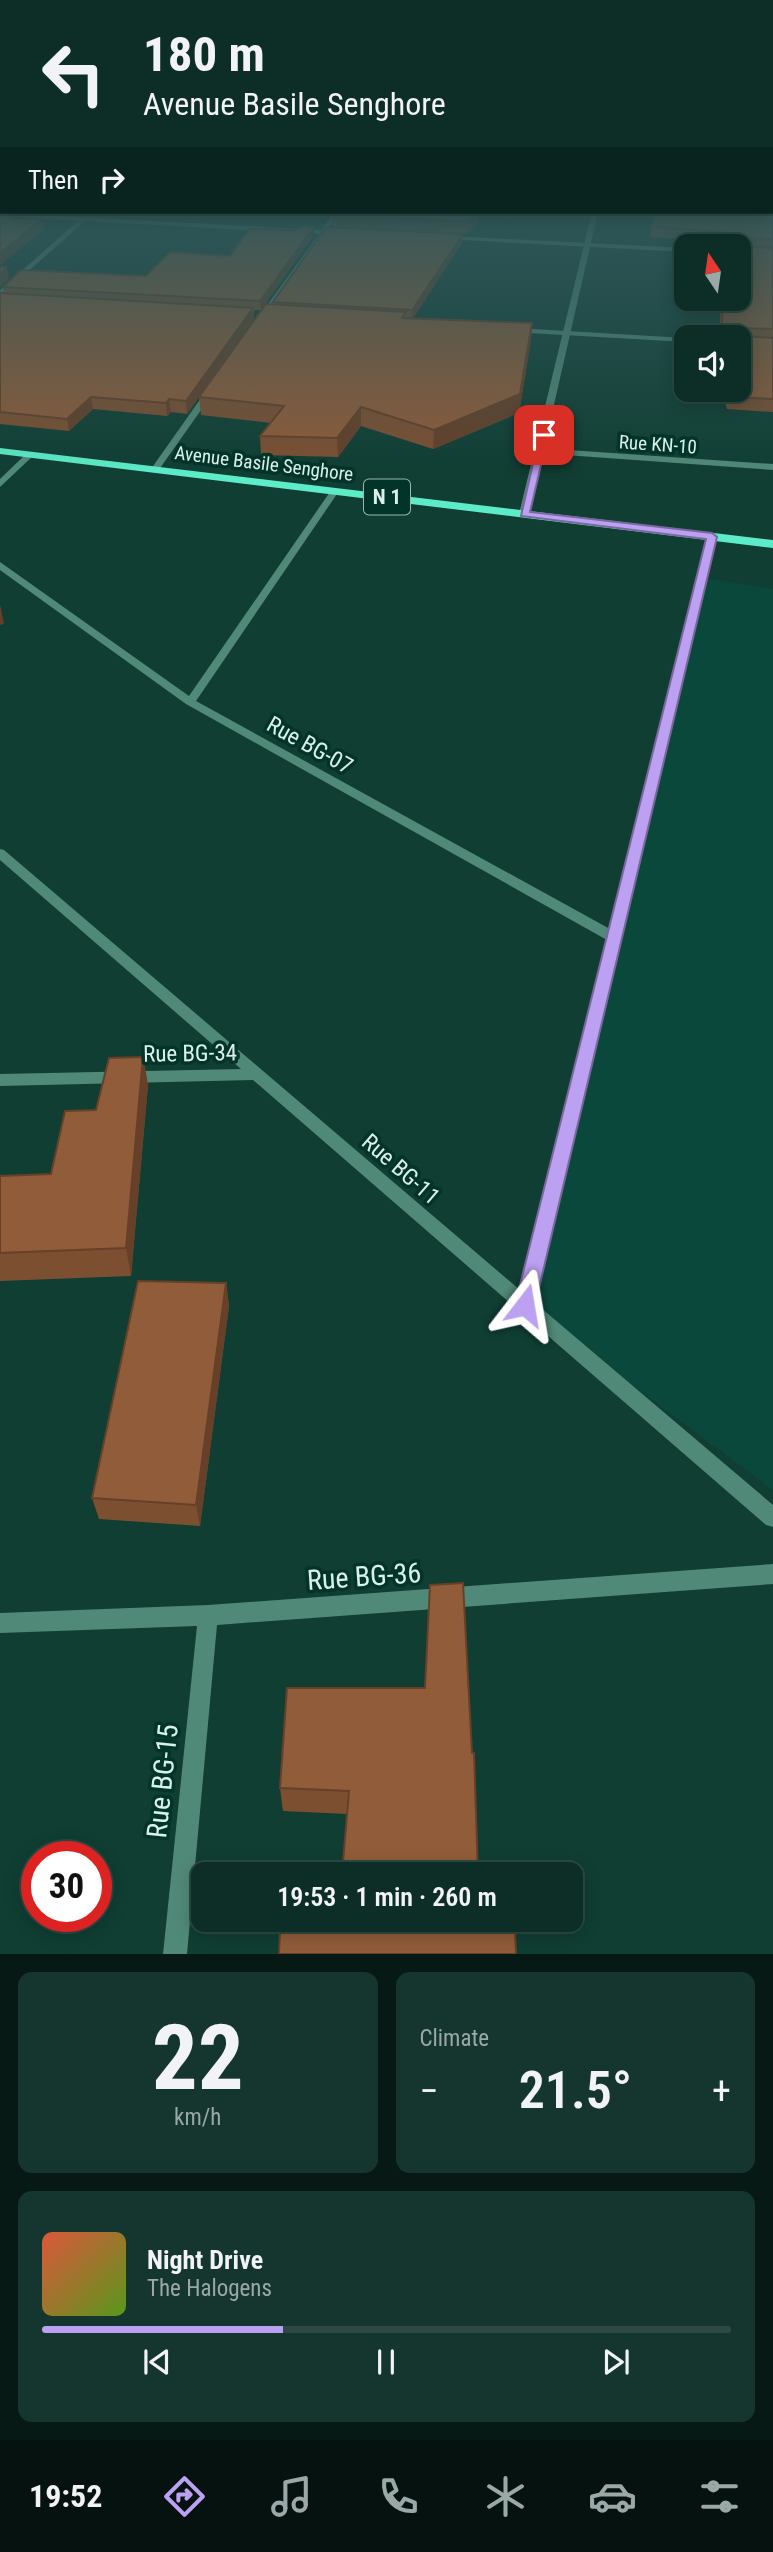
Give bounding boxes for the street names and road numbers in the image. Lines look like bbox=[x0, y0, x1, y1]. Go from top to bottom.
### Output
street label: Rue KN-10 bbox=[618, 430, 698, 459]
street label: Avenue Basile Senghore bbox=[173, 441, 355, 486]
road number: N 1 bbox=[364, 480, 410, 514]
street label: Rue BG-07 bbox=[262, 711, 357, 780]
street label: Rue BG-34 bbox=[143, 1039, 237, 1068]
street label: Rue BG-11 bbox=[356, 1128, 445, 1210]
street label: Rue BG-36 bbox=[306, 1556, 422, 1597]
street label: Rue BG-15 bbox=[140, 1722, 185, 1840]

